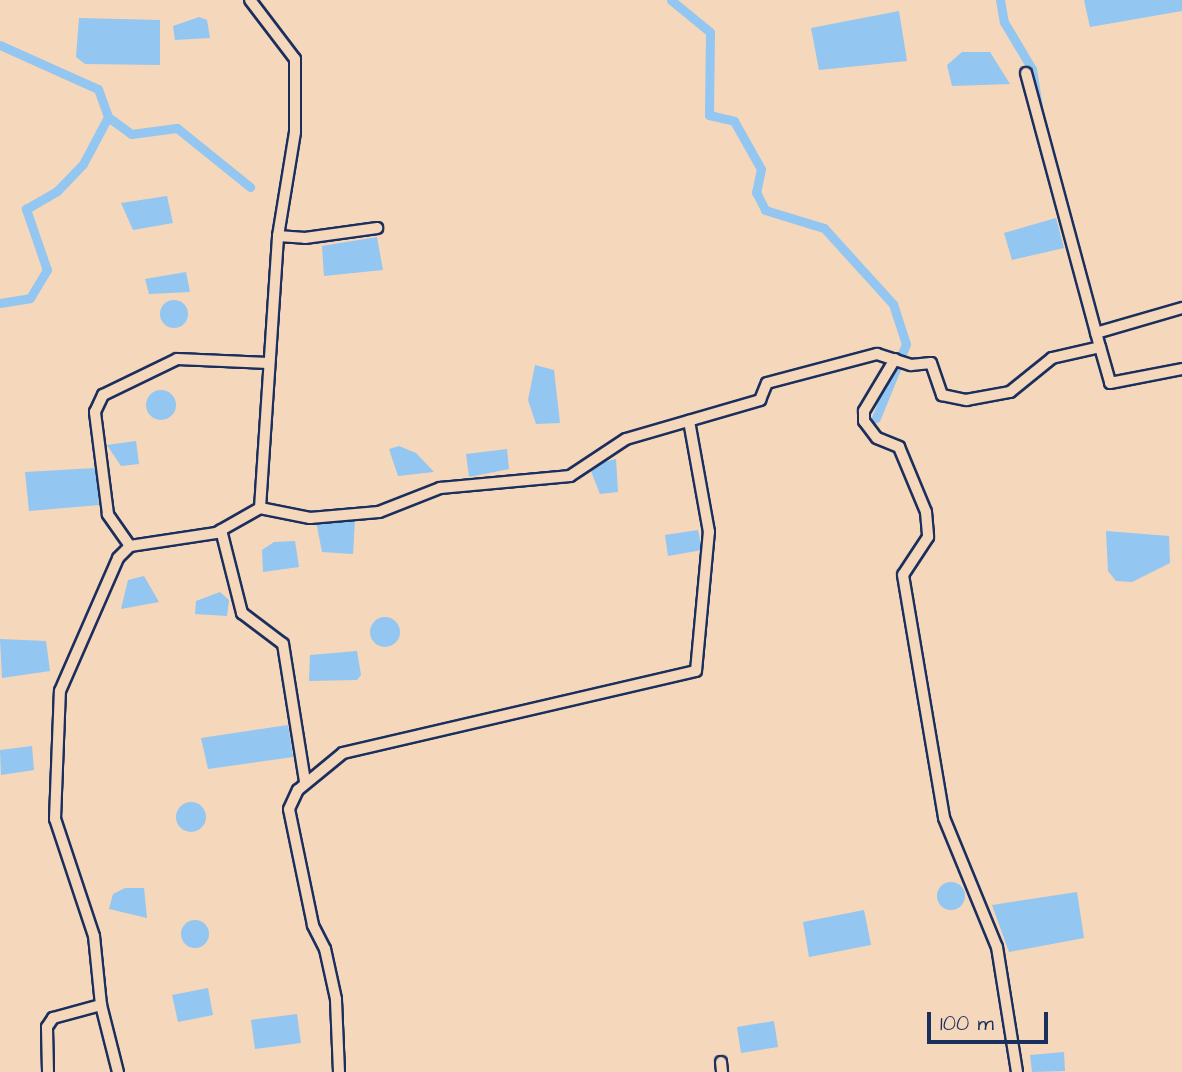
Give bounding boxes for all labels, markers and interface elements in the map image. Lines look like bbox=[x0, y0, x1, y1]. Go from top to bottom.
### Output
scale bar bbox=[930, 998, 1051, 1042]
text: 100 m bbox=[940, 1009, 994, 1038]

